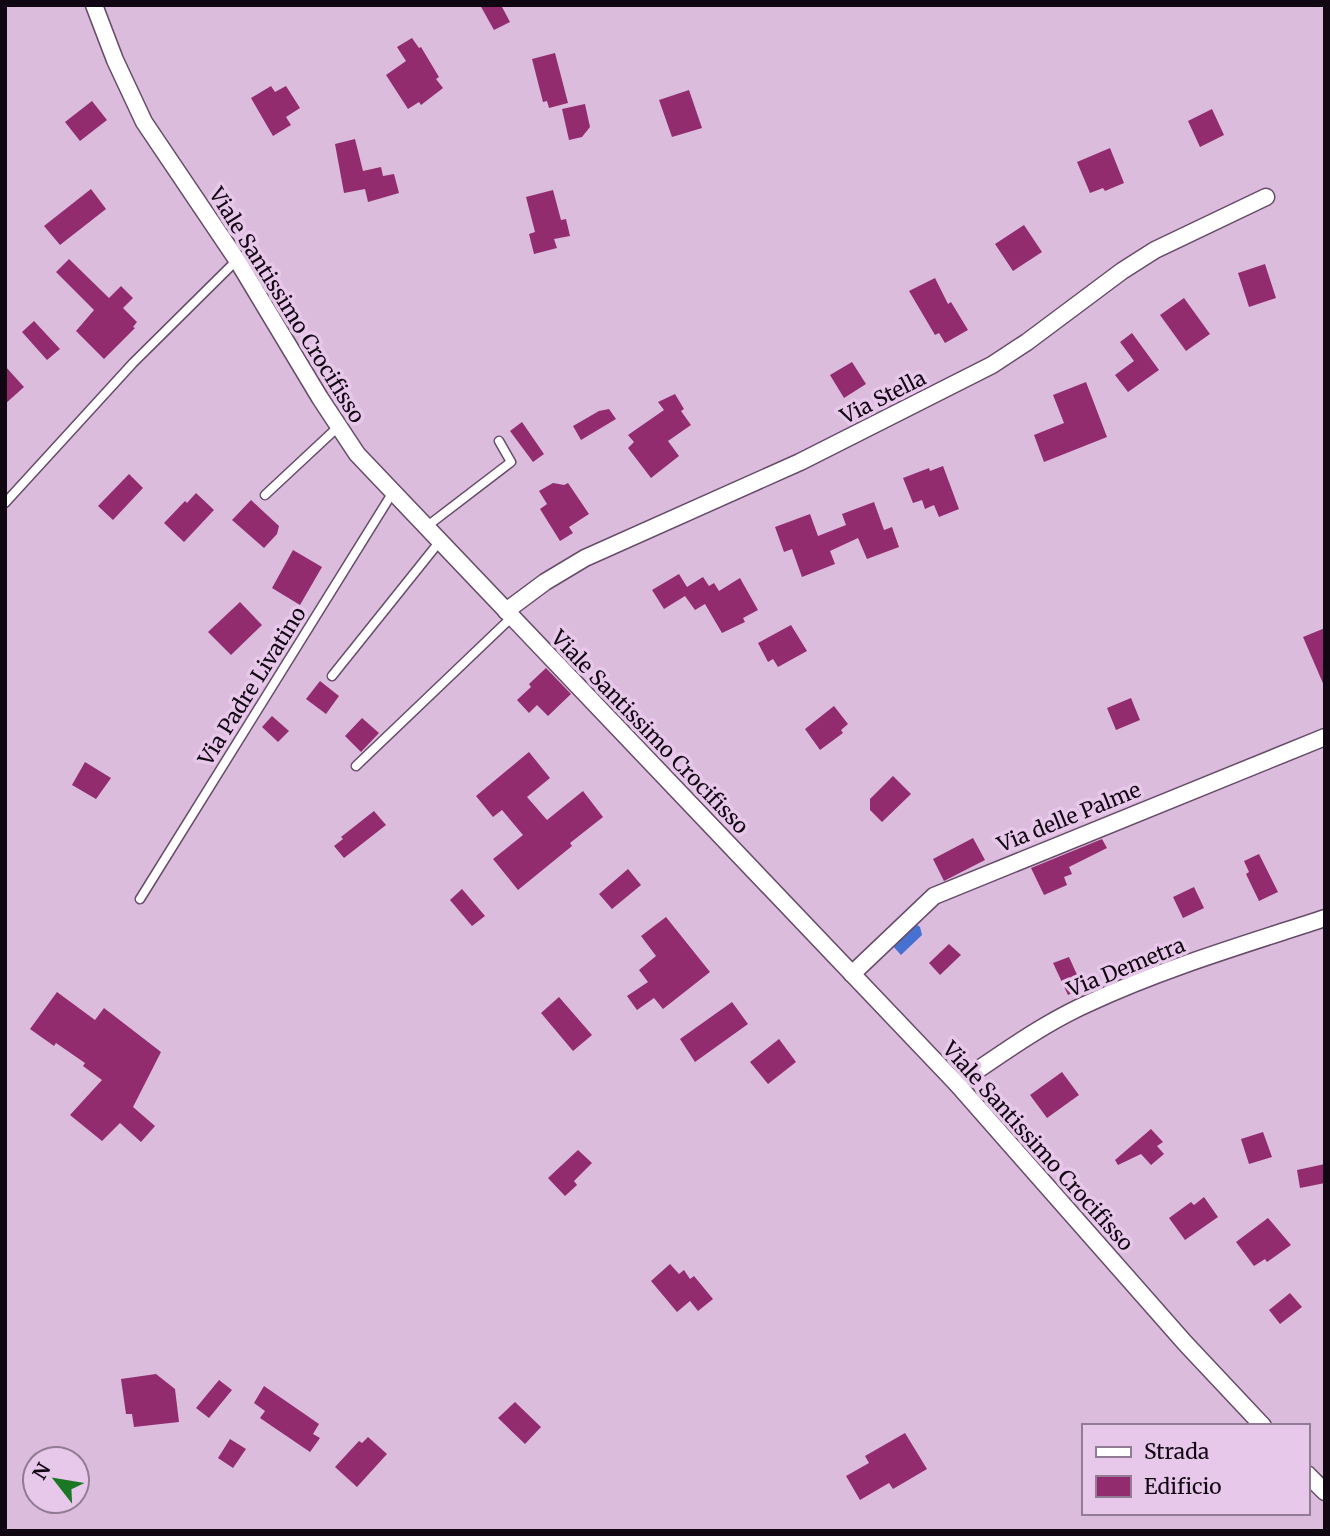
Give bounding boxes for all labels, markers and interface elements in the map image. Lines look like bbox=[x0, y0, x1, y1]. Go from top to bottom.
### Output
street label: Viale Santissimo Crocifisso bbox=[203, 181, 371, 428]
street label: Via Stella bbox=[835, 364, 930, 430]
street label: Via Padre Livatino bbox=[192, 601, 312, 771]
street label: Viale Santissimo Crocifisso bbox=[545, 624, 754, 840]
street label: Via delle Palme bbox=[992, 776, 1145, 858]
street label: Via Demetra bbox=[1062, 931, 1189, 1003]
street label: Viale Santissimo Crocifisso bbox=[936, 1035, 1139, 1256]
legend bbox=[1082, 1424, 1309, 1515]
text: Strada bbox=[1144, 1438, 1209, 1465]
north arrow bbox=[21, 1445, 91, 1515]
text: N bbox=[27, 1459, 56, 1484]
text: Edificio bbox=[1144, 1473, 1221, 1500]

